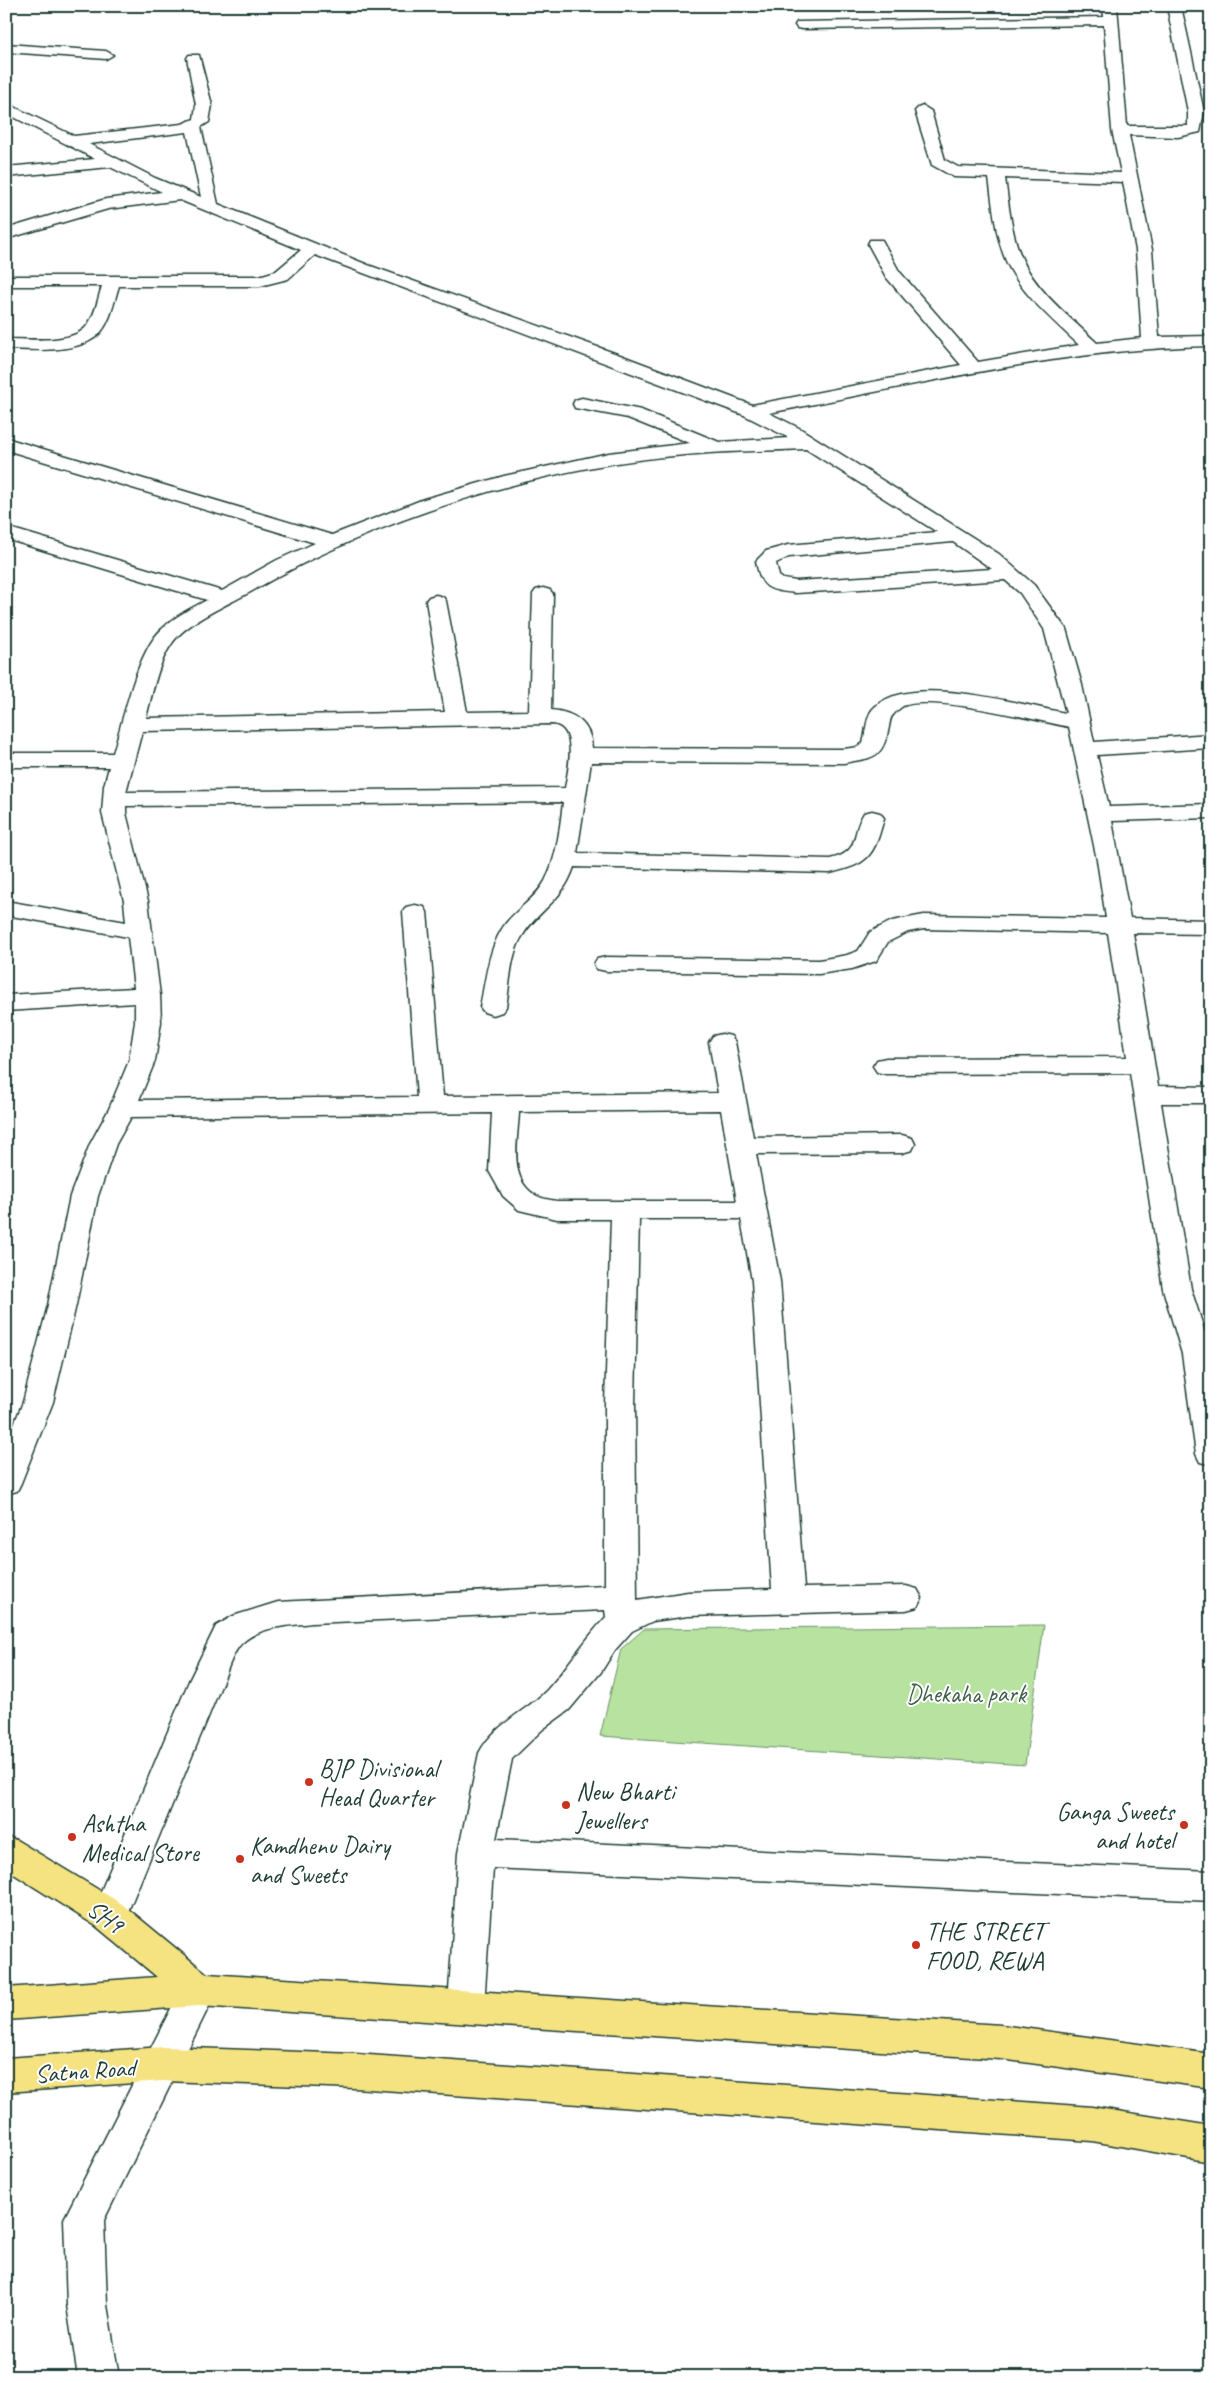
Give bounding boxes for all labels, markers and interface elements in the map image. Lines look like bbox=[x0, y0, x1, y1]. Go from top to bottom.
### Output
park label: Dhekaha park bbox=[906, 1678, 1028, 1710]
place label: BJP Divisional Head Quarter bbox=[319, 1753, 443, 1814]
marker: BJP Divisional Head Quarter bbox=[303, 1776, 315, 1788]
place label: New Bharti Jewellers bbox=[575, 1776, 678, 1837]
place label: Ganga Sweets and hotel bbox=[1057, 1796, 1179, 1857]
marker: New Bharti Jewellers bbox=[560, 1799, 572, 1811]
place label: Ashtha Medical Store bbox=[82, 1808, 201, 1869]
marker: Ganga Sweets and hotel bbox=[1178, 1819, 1190, 1831]
place label: Kamdhenu Dairy and Sweets bbox=[250, 1830, 392, 1891]
marker: Ashtha Medical Store bbox=[66, 1831, 78, 1843]
marker: Kamdhenu Dairy and Sweets bbox=[234, 1853, 246, 1865]
street label: SH9 bbox=[81, 1893, 131, 1942]
place label: THE STREET FOOD, REWA bbox=[926, 1916, 1051, 1977]
marker: THE STREET FOOD, REWA bbox=[910, 1939, 922, 1951]
street label: Satna Road bbox=[34, 2051, 139, 2090]

